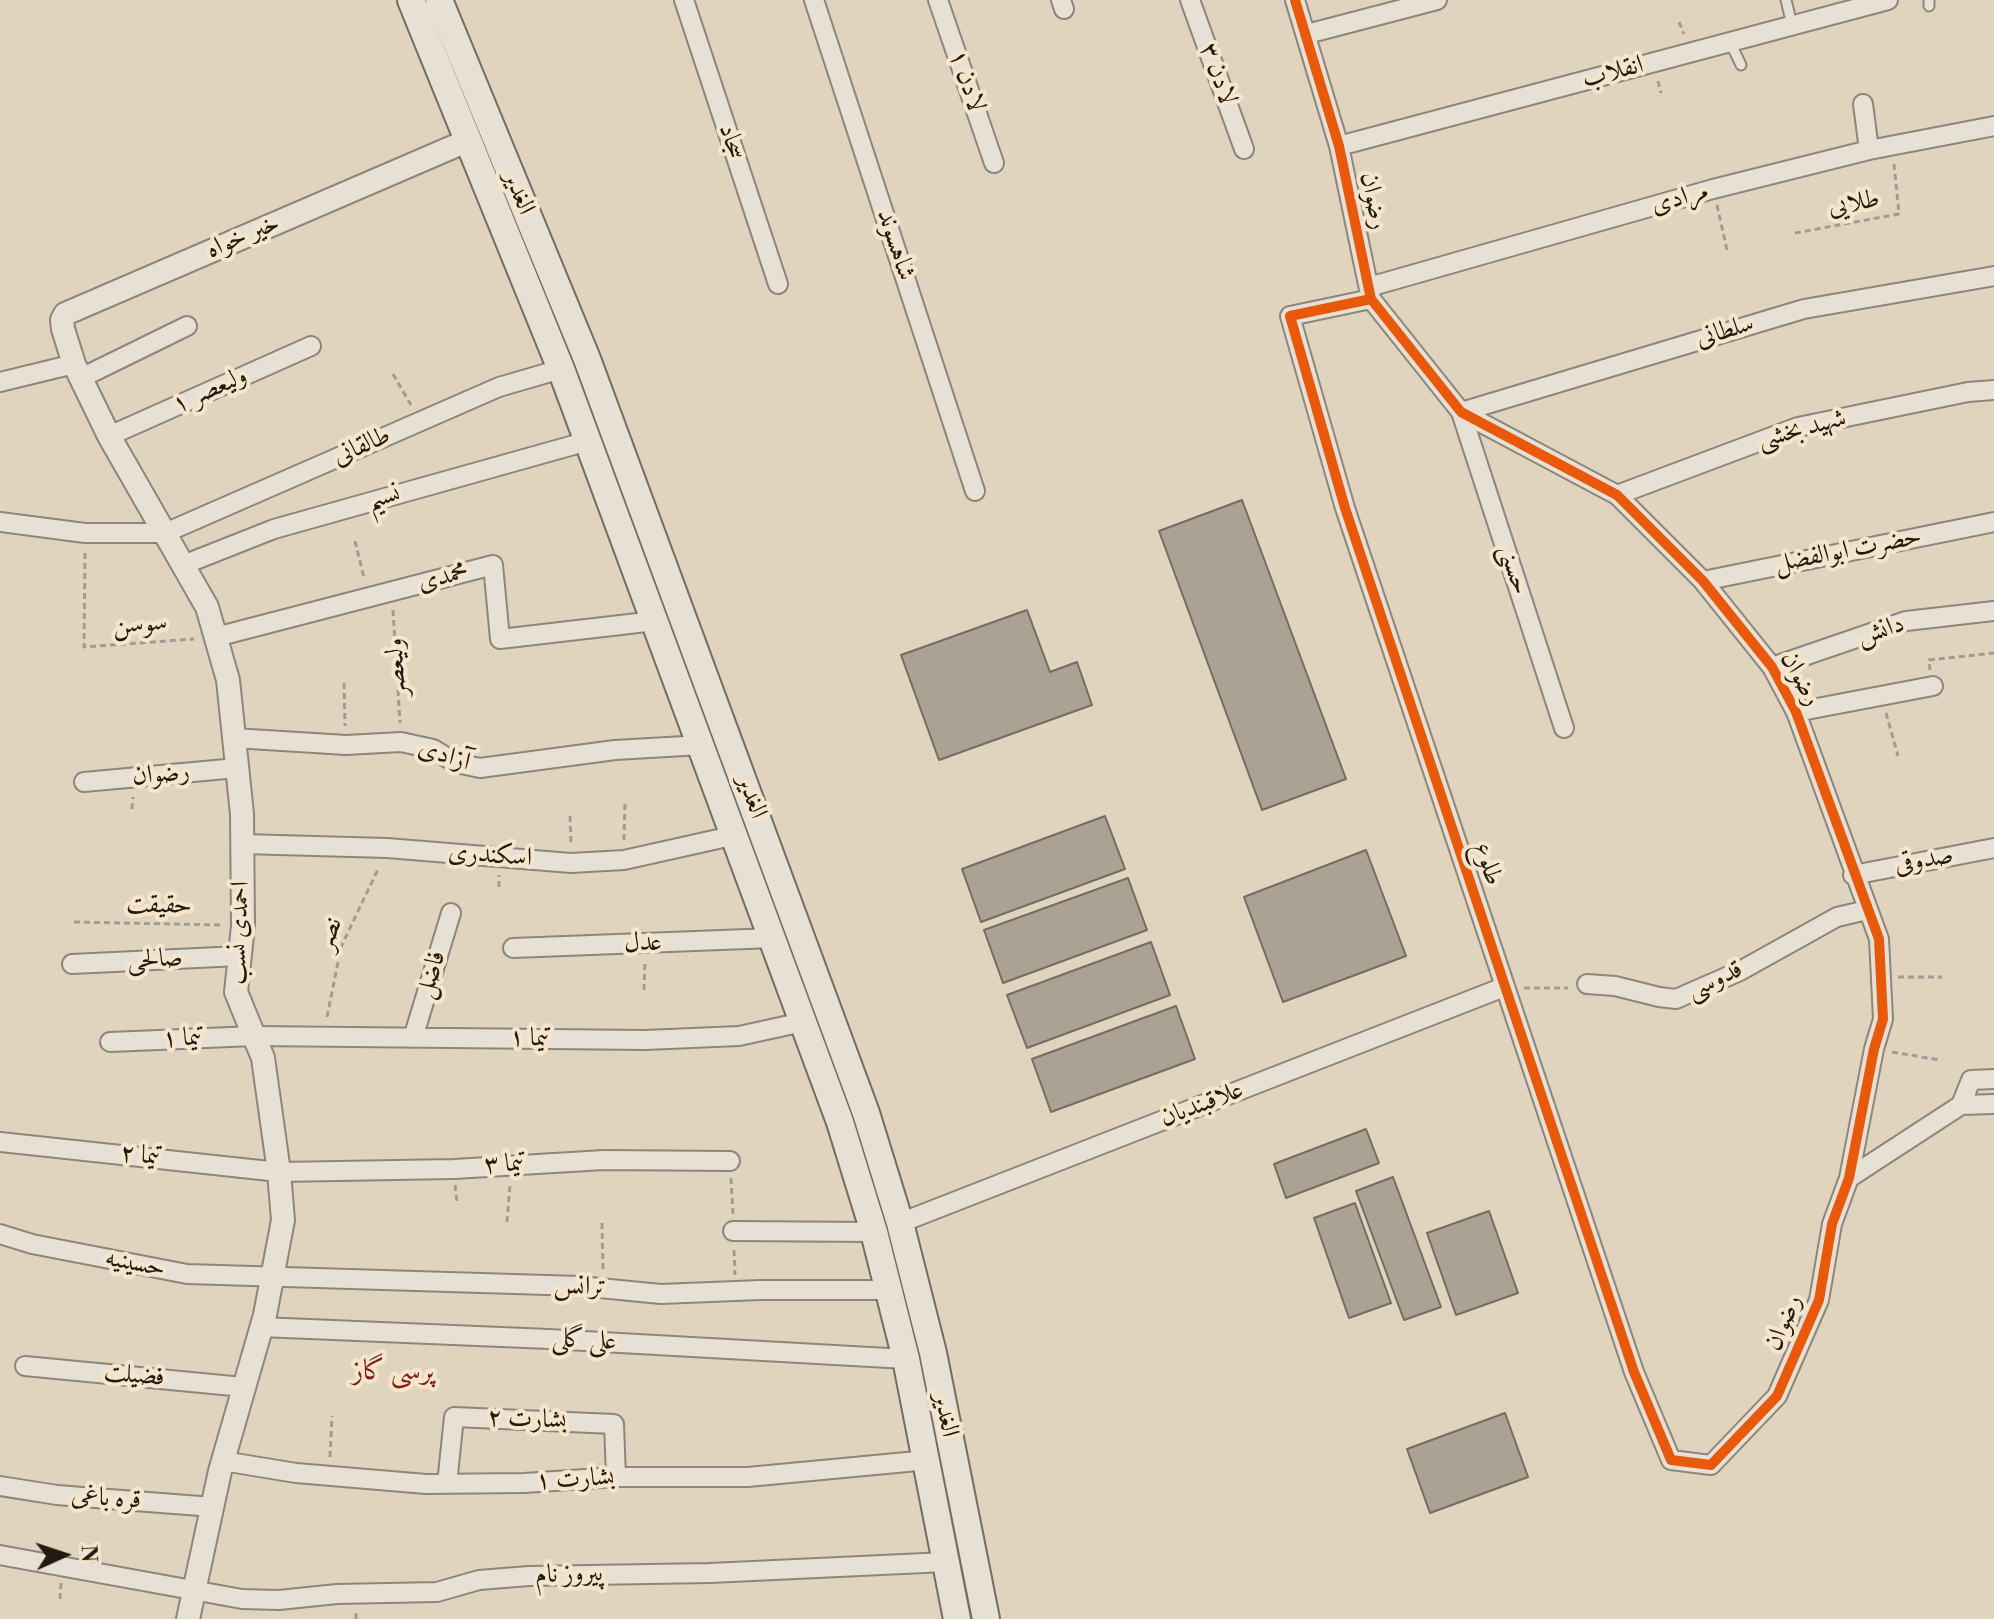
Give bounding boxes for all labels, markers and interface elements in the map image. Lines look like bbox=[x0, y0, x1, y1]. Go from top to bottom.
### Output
street label: لادن ۳ bbox=[1191, 39, 1243, 109]
street label: لادن ۱ bbox=[941, 46, 991, 116]
street label: انقلاب bbox=[1579, 50, 1647, 96]
street label: سجاد bbox=[711, 120, 751, 164]
street label: الغدیر bbox=[495, 167, 541, 219]
street label: رضوان bbox=[1352, 169, 1394, 233]
street label: مرادی bbox=[1648, 176, 1712, 222]
street label: طلایی bbox=[1826, 184, 1882, 224]
street label: شاهسوند bbox=[869, 205, 921, 285]
street label: خیر خواه bbox=[202, 208, 284, 266]
street label: سلطانی bbox=[1692, 308, 1758, 356]
street label: ولیعصر ۱ bbox=[168, 361, 252, 421]
street label: شهید بخشی bbox=[1754, 403, 1850, 457]
street label: طالقانی bbox=[328, 421, 396, 473]
street label: نسیم bbox=[364, 479, 404, 517]
street label: حضرت ابوالفضل bbox=[1772, 521, 1924, 581]
street label: حسنی bbox=[1490, 541, 1536, 599]
street label: محمدی bbox=[414, 556, 472, 600]
street label: سوسن bbox=[112, 608, 168, 642]
street label: دانش bbox=[1853, 609, 1909, 653]
street label: ولیعصر bbox=[380, 637, 414, 697]
street label: رضوان bbox=[1772, 646, 1828, 712]
street label: آزادی bbox=[414, 733, 474, 779]
street label: رضوان bbox=[131, 757, 191, 793]
street label: الغدیر bbox=[729, 771, 773, 823]
street label: اسکندری bbox=[447, 837, 533, 875]
street label: طلوع bbox=[1465, 838, 1509, 890]
street label: صدوقی bbox=[1892, 840, 1956, 882]
street label: احمدی نسب bbox=[223, 881, 257, 985]
street label: حقیقت bbox=[126, 890, 192, 922]
street label: نصر bbox=[310, 913, 350, 955]
street label: عدل bbox=[623, 928, 663, 960]
street label: صالحی bbox=[126, 943, 184, 977]
street label: فاضل bbox=[410, 947, 454, 1003]
street label: قدوسی bbox=[1682, 955, 1748, 1007]
street label: ۱ تیما bbox=[161, 1023, 203, 1055]
street label: تیما ۱ bbox=[509, 1023, 549, 1055]
street label: علاقبندیان bbox=[1156, 1075, 1248, 1135]
street label: تیما ۲ bbox=[118, 1138, 162, 1174]
street label: تیما ۳ bbox=[483, 1148, 525, 1182]
street label: حسینیه bbox=[102, 1243, 168, 1285]
street label: ترانس bbox=[553, 1270, 607, 1304]
street label: رضوان bbox=[1758, 1290, 1810, 1356]
street label: علی گلی bbox=[551, 1324, 617, 1358]
district label: پرسی گاز bbox=[352, 1355, 434, 1389]
street label: فضیلت bbox=[102, 1358, 166, 1394]
street label: الغدیر bbox=[925, 1390, 965, 1440]
street label: بشارت ۲ bbox=[487, 1403, 567, 1437]
street label: بشارت ۱ bbox=[535, 1462, 615, 1498]
street label: قره باغی bbox=[70, 1481, 142, 1517]
north arrow bbox=[24, 1515, 104, 1595]
text: N bbox=[75, 1544, 102, 1563]
street label: پیروز نام bbox=[534, 1558, 604, 1592]

